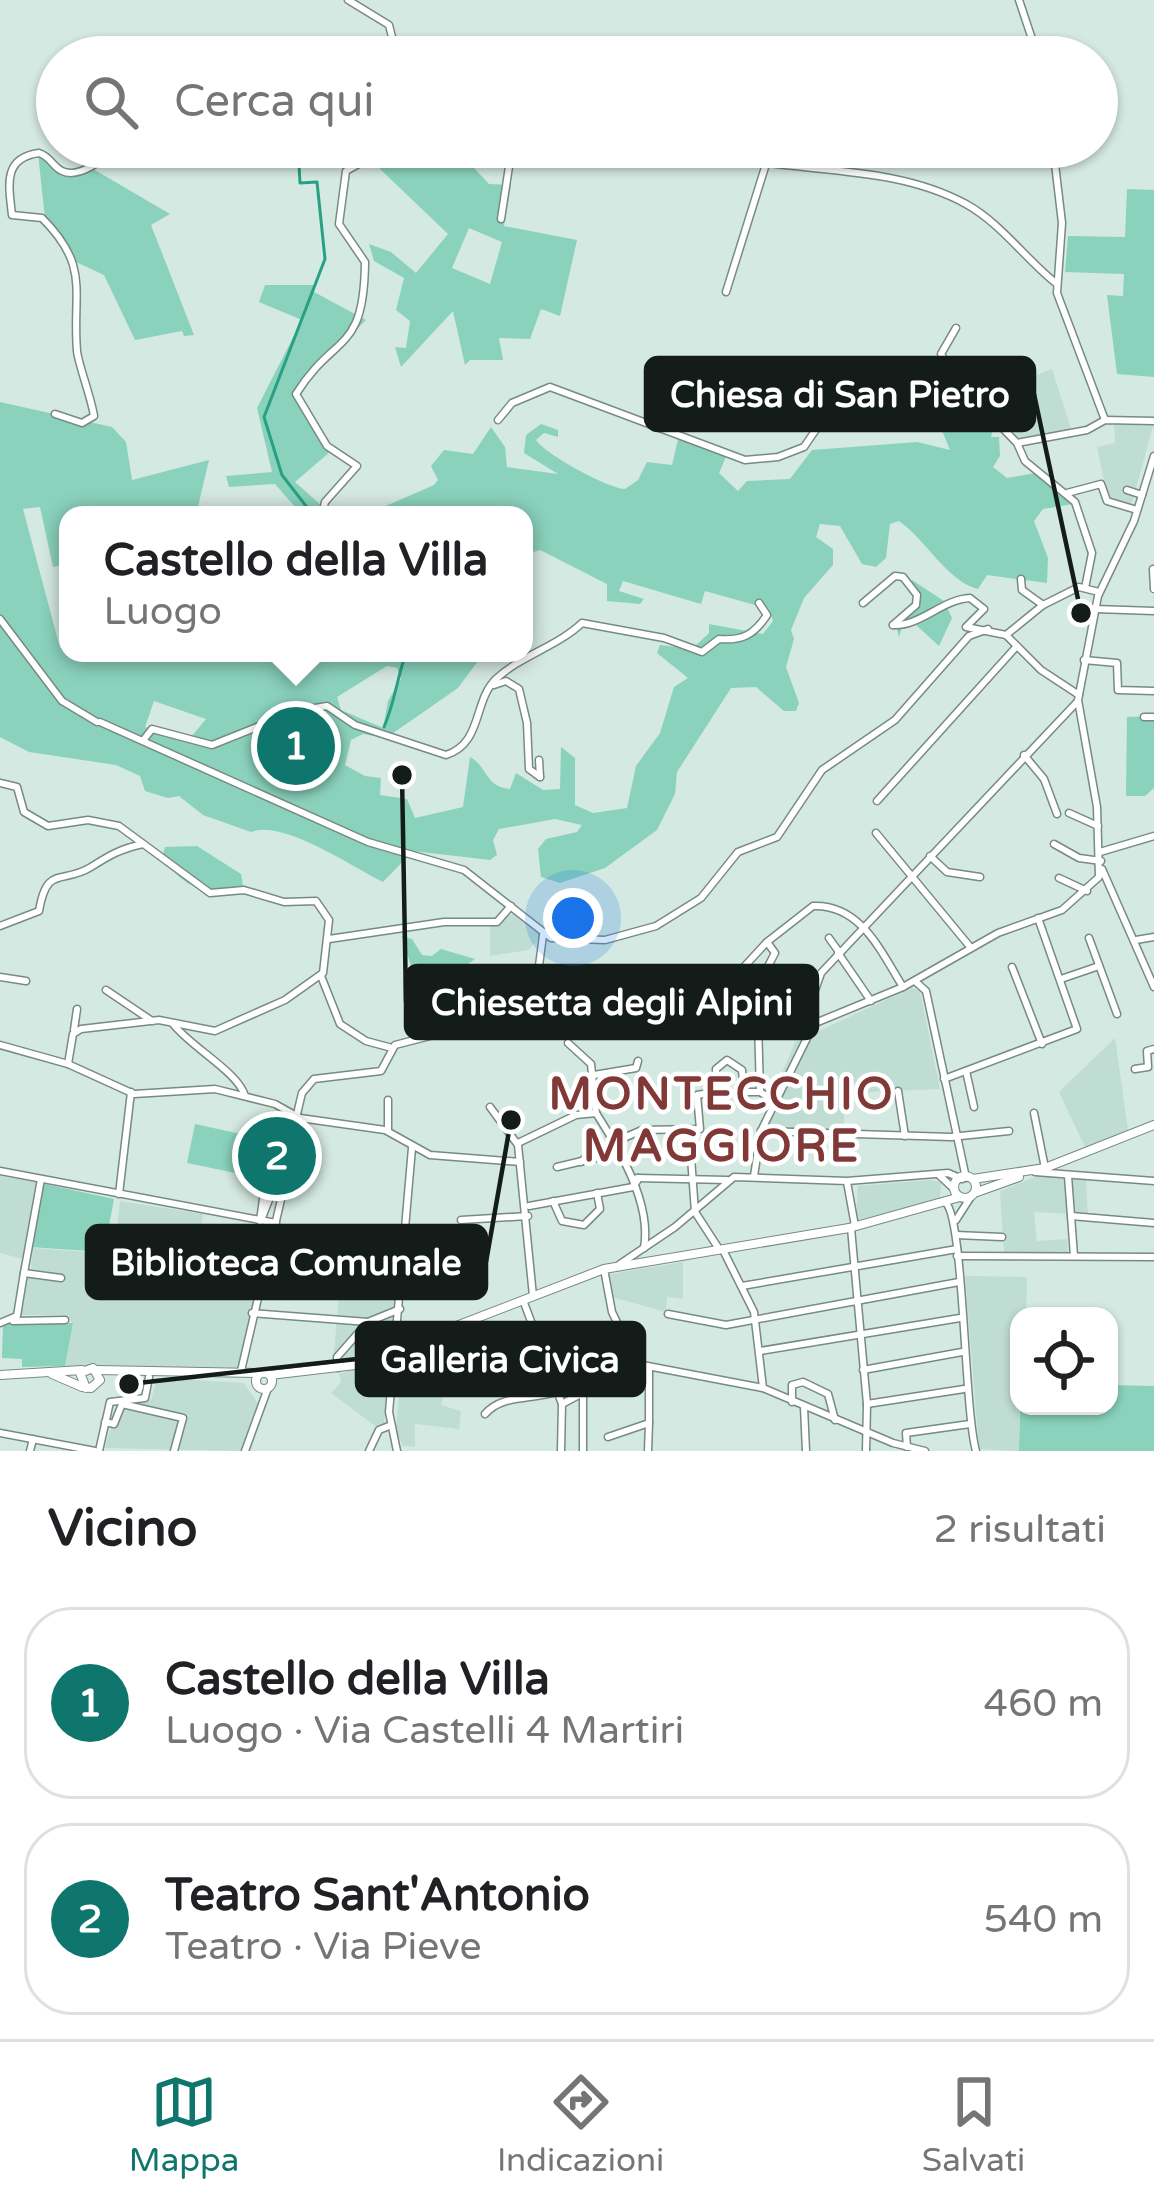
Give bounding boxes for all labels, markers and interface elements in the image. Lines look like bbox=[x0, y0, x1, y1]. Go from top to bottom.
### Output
search box bbox=[36, 36, 1118, 168]
icon: search bbox=[78, 69, 144, 135]
text: Cerca qui bbox=[174, 75, 375, 129]
callout: Chiesa di San Pietro bbox=[646, 358, 1034, 430]
text: Chiesa di San Pietro bbox=[670, 374, 1010, 417]
popup bbox=[59, 506, 533, 662]
text: Castello della Villa bbox=[104, 534, 488, 588]
text: Luogo bbox=[104, 588, 222, 635]
pin: 1 bbox=[257, 701, 335, 791]
your location bbox=[543, 888, 603, 948]
callout: Chiesetta degli Alpini bbox=[406, 966, 817, 1038]
text: Chiesetta degli Alpini bbox=[431, 982, 793, 1025]
district label: MONTECCHIO MAGGIORE bbox=[549, 1068, 895, 1174]
pin: 2 bbox=[238, 1111, 316, 1201]
callout: Biblioteca Comunale bbox=[87, 1226, 486, 1298]
text: Biblioteca Comunale bbox=[110, 1242, 462, 1285]
map controls bbox=[1010, 1307, 1118, 1415]
button: locate bbox=[1010, 1307, 1118, 1415]
callout: Galleria Civica bbox=[357, 1323, 644, 1395]
text: Galleria Civica bbox=[380, 1339, 620, 1382]
text: Vicino bbox=[48, 1498, 198, 1560]
text: 2 risultati bbox=[934, 1506, 1106, 1553]
text: Castello della Villa bbox=[165, 1653, 550, 1707]
text: 1 bbox=[78, 1680, 102, 1727]
text: 460 m bbox=[984, 1680, 1103, 1727]
text: Luogo · Via Castelli 4 Martiri bbox=[165, 1707, 684, 1754]
text: Teatro Sant'Antonio bbox=[165, 1869, 590, 1923]
text: 2 bbox=[78, 1896, 102, 1943]
text: 540 m bbox=[984, 1896, 1103, 1943]
text: Teatro · Via Pieve bbox=[165, 1923, 482, 1970]
tab: Mappa bbox=[129, 2069, 239, 2180]
tab: Indicazioni bbox=[497, 2069, 664, 2180]
tab: Salvati bbox=[922, 2069, 1025, 2180]

